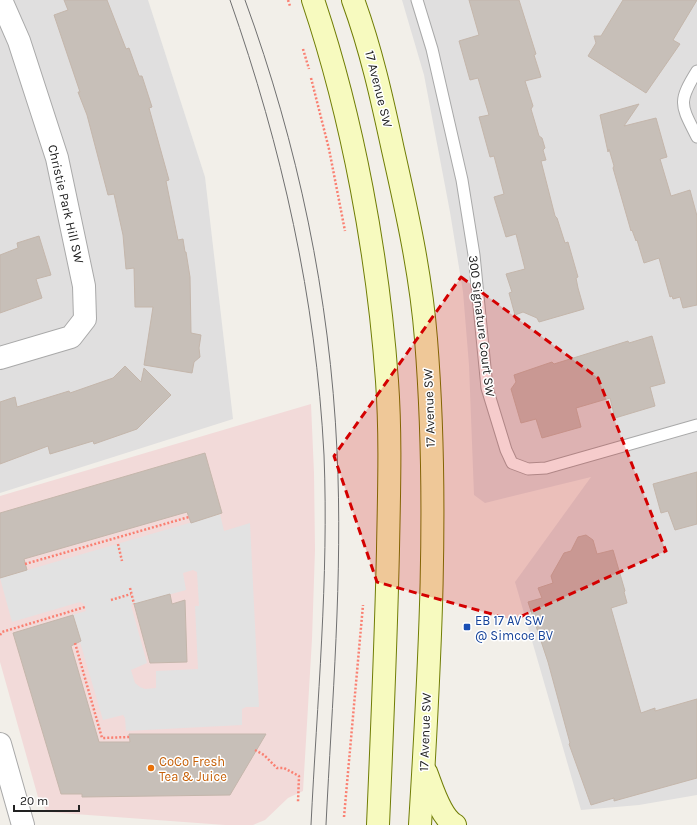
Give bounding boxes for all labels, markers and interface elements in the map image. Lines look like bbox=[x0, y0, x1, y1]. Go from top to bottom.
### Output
street label: 17 Avenue SW bbox=[362, 49, 396, 129]
street label: Christie Park Hill SW bbox=[45, 143, 87, 265]
street label: 300 Signature Court SW bbox=[466, 254, 498, 398]
street label: 17 Avenue SW bbox=[420, 368, 438, 448]
place label: EB 17 AV SW @ Simcoe BV bbox=[475, 613, 554, 643]
marker: EB 17 AV SW @ Simcoe BV bbox=[462, 622, 472, 632]
street label: 17 Avenue SW bbox=[416, 692, 434, 772]
place label: CoCo Fresh Tea & Juice bbox=[159, 754, 227, 784]
marker: CoCo Fresh Tea & Juice bbox=[146, 763, 156, 773]
scale bar bbox=[14, 787, 79, 813]
text: 20 m bbox=[20, 794, 48, 808]

